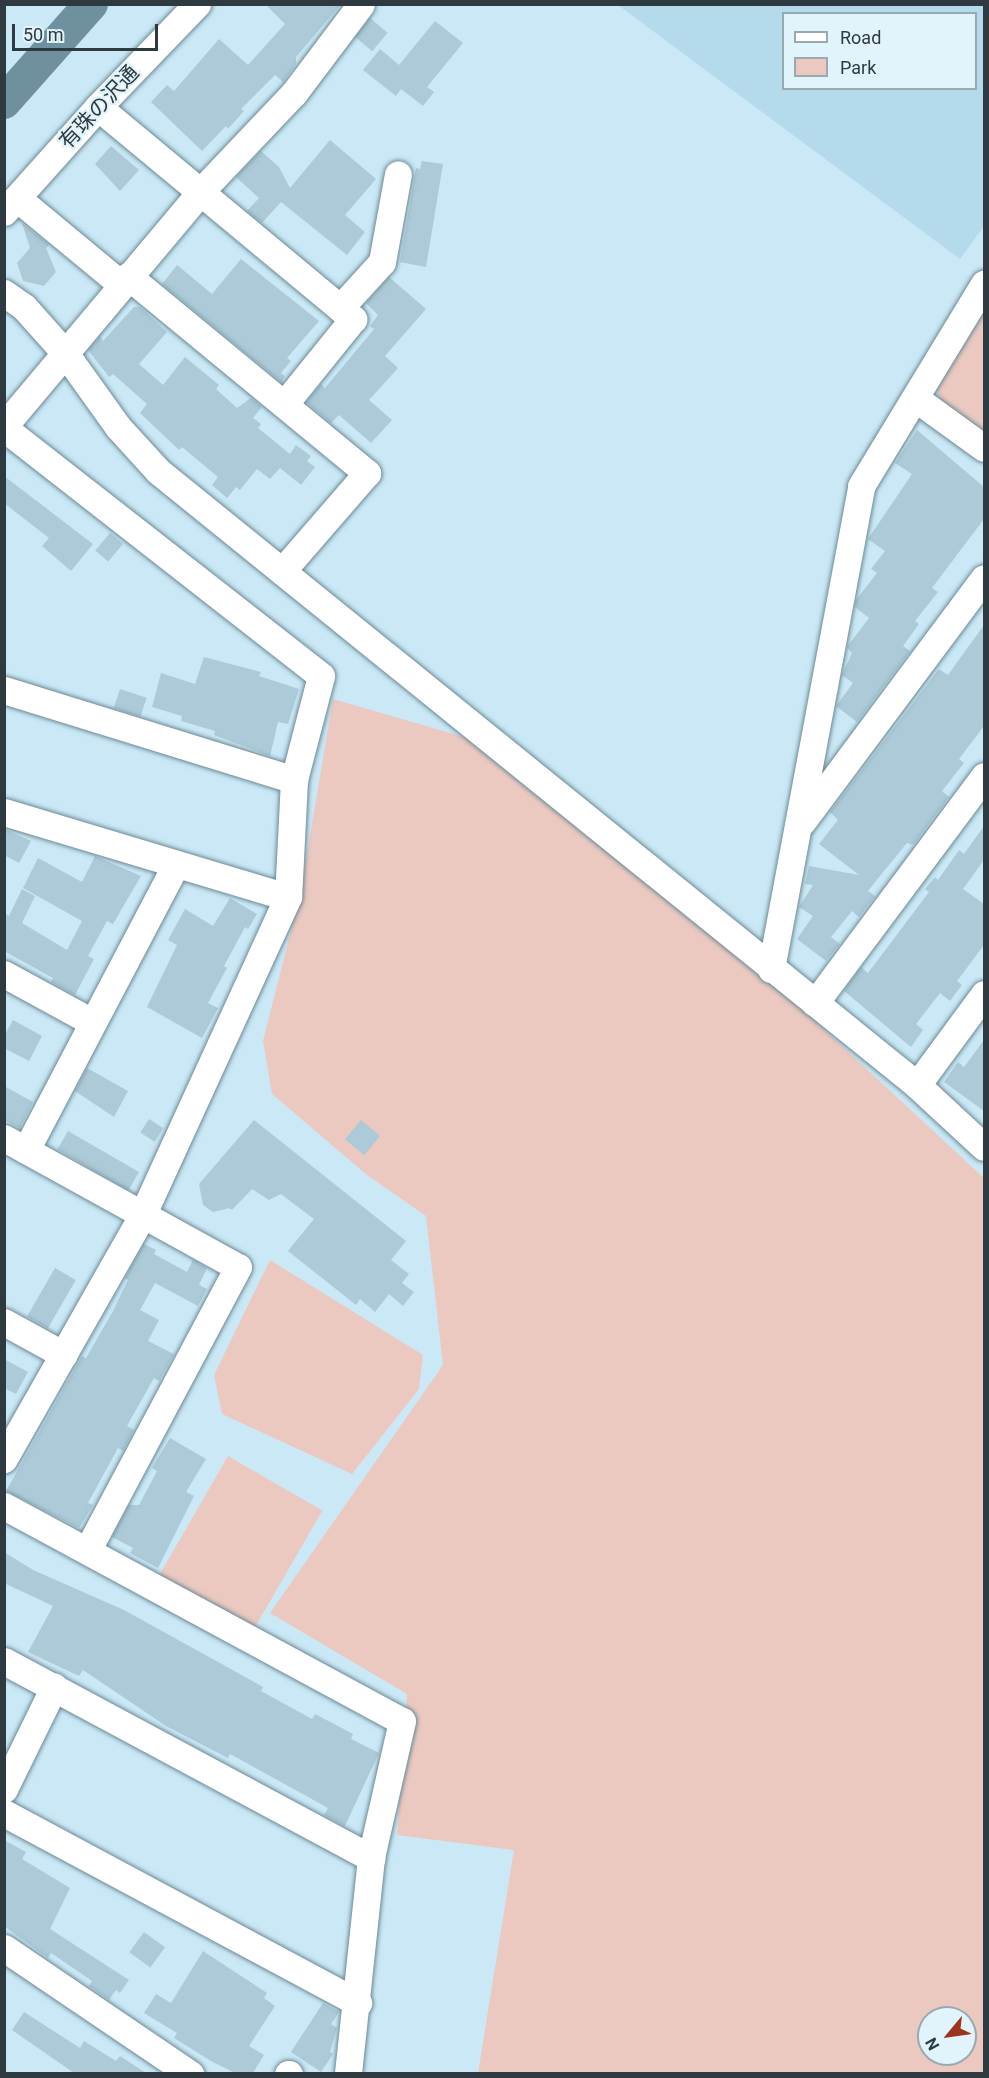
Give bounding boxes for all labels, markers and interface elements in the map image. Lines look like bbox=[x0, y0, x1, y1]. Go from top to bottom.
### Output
scale bar bbox=[15, 12, 160, 50]
legend bbox=[782, 12, 977, 90]
text: 50 m bbox=[23, 24, 63, 45]
text: Road bbox=[840, 27, 881, 48]
text: Park bbox=[840, 57, 876, 78]
street label: 有珠の沢通 bbox=[54, 60, 144, 154]
north arrow bbox=[917, 2006, 977, 2066]
text: N bbox=[922, 2034, 944, 2054]

